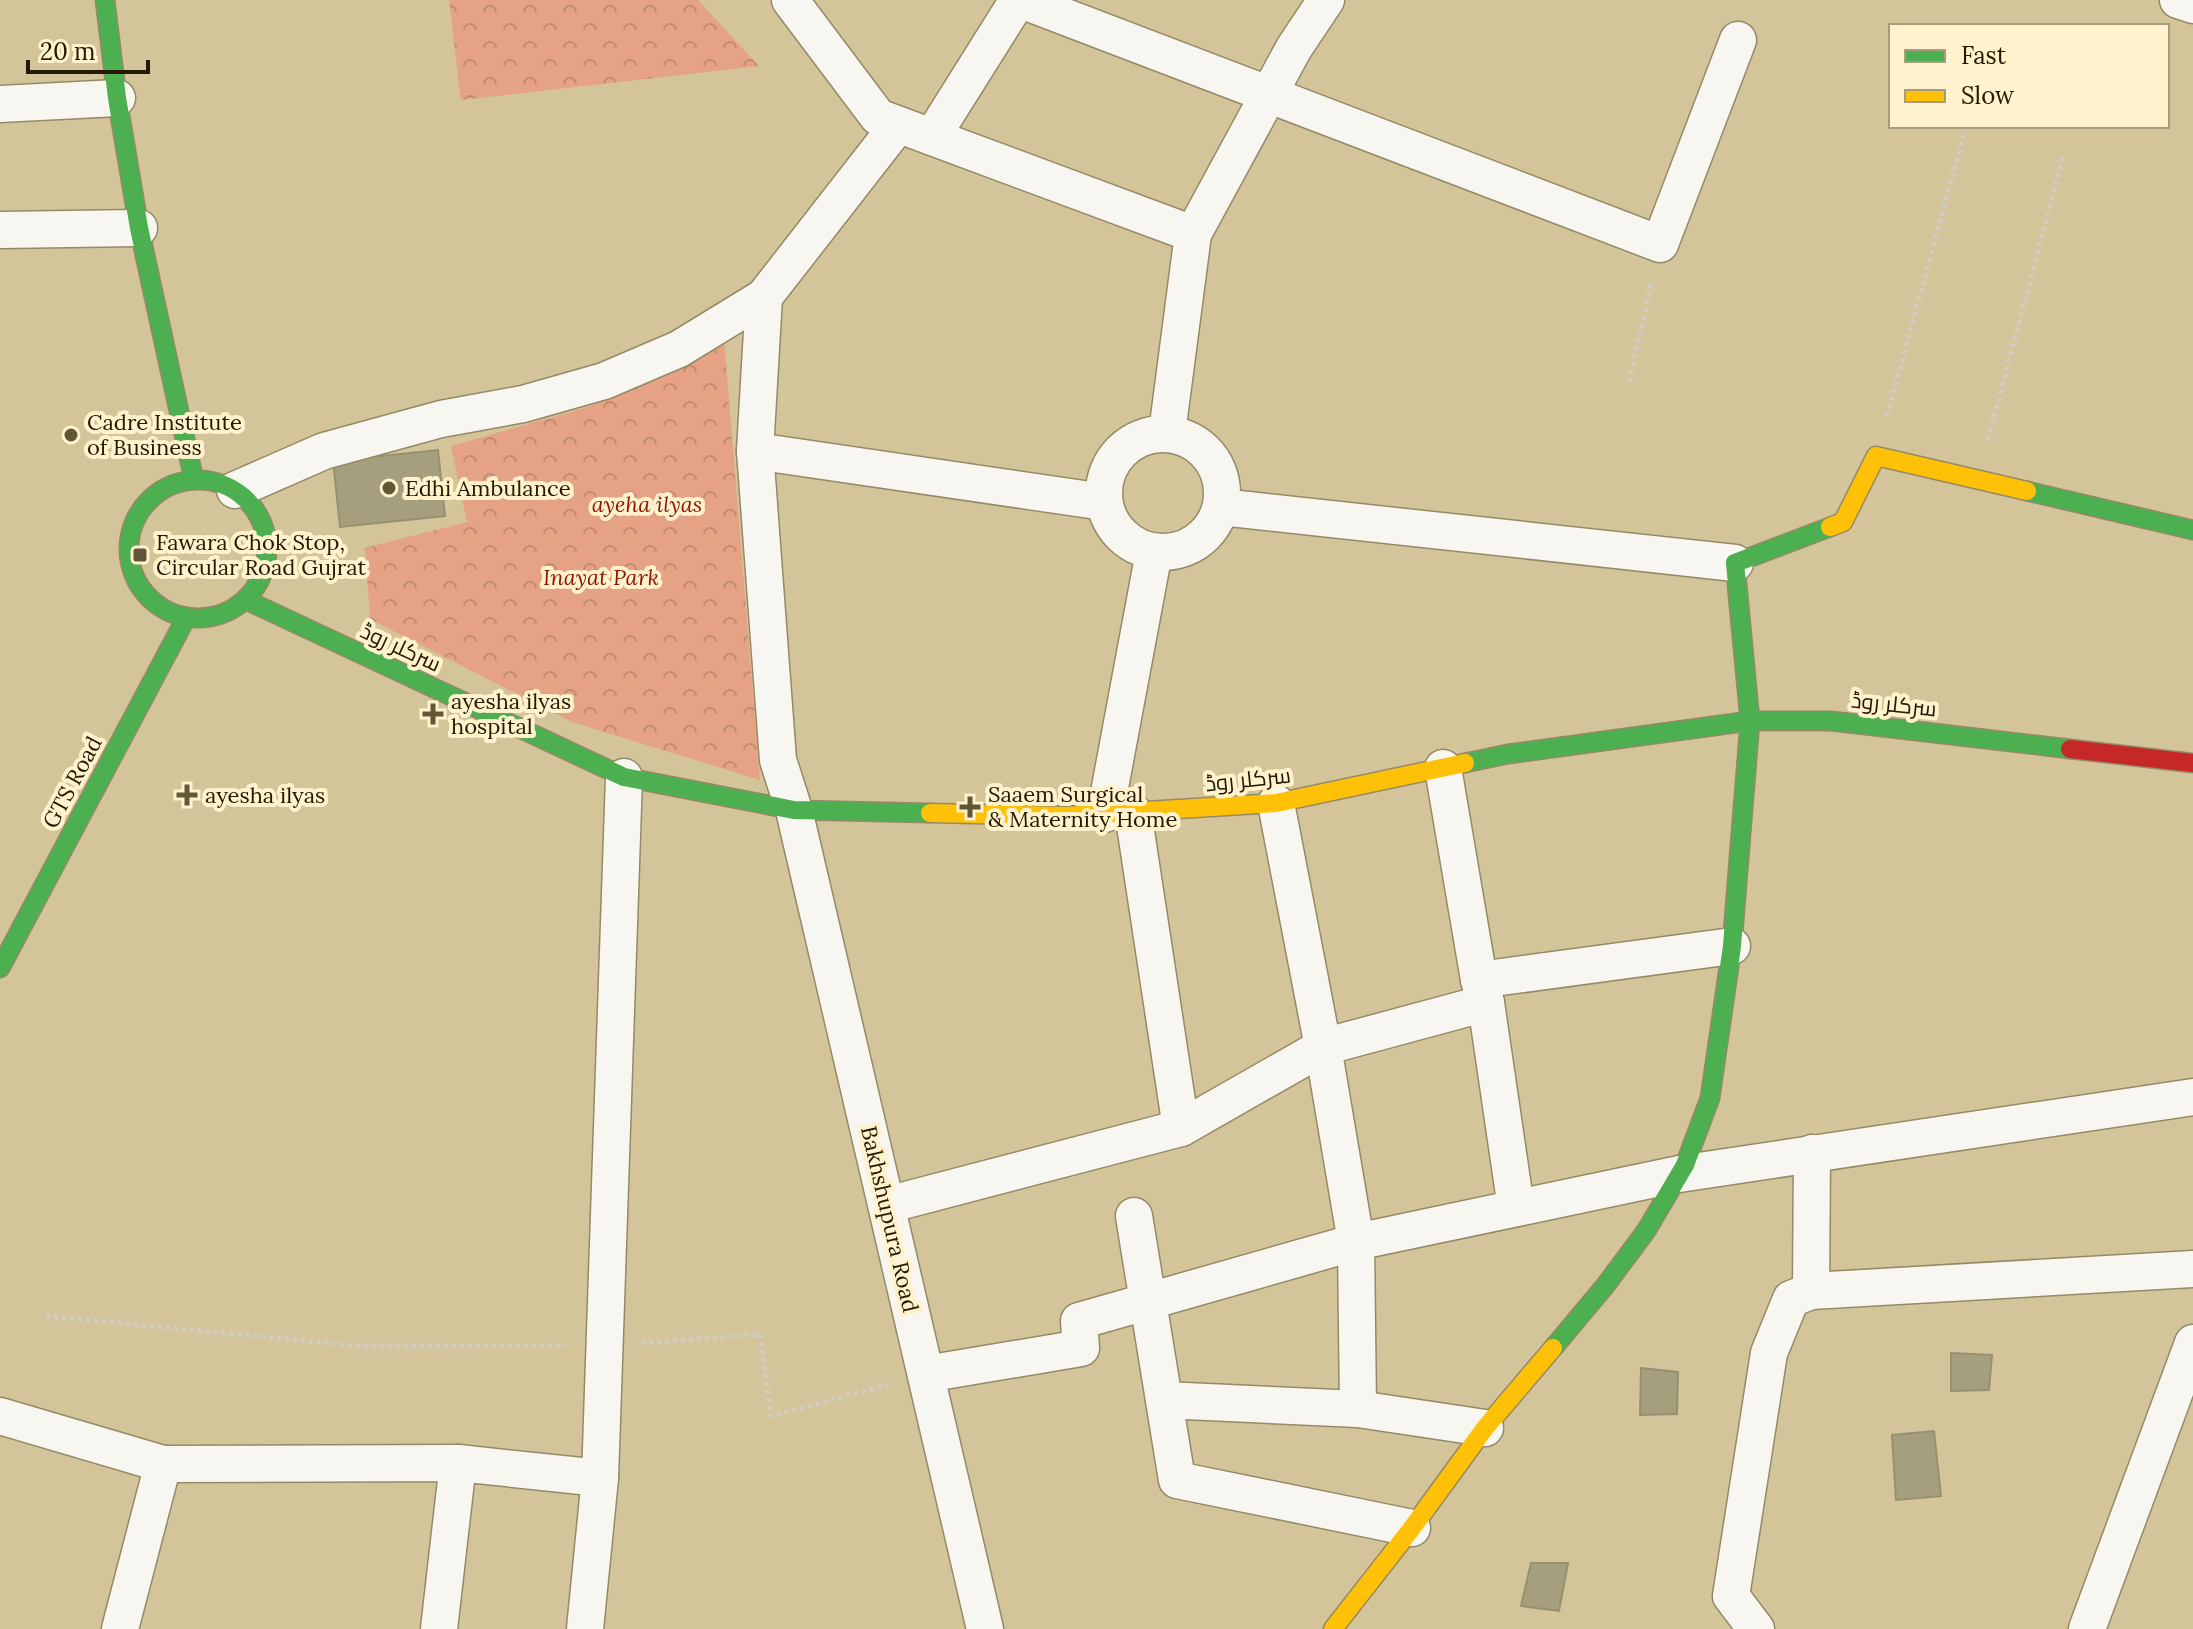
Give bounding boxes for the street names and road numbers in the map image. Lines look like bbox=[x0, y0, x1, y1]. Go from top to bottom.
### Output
street label: سرکلر روڈ bbox=[356, 616, 446, 678]
street label: سرکلر روڈ bbox=[1850, 686, 1938, 722]
street label: GTS Road bbox=[36, 731, 108, 833]
street label: سرکلر روڈ bbox=[1204, 761, 1292, 797]
street label: Bakhshupura Road bbox=[855, 1123, 925, 1315]

